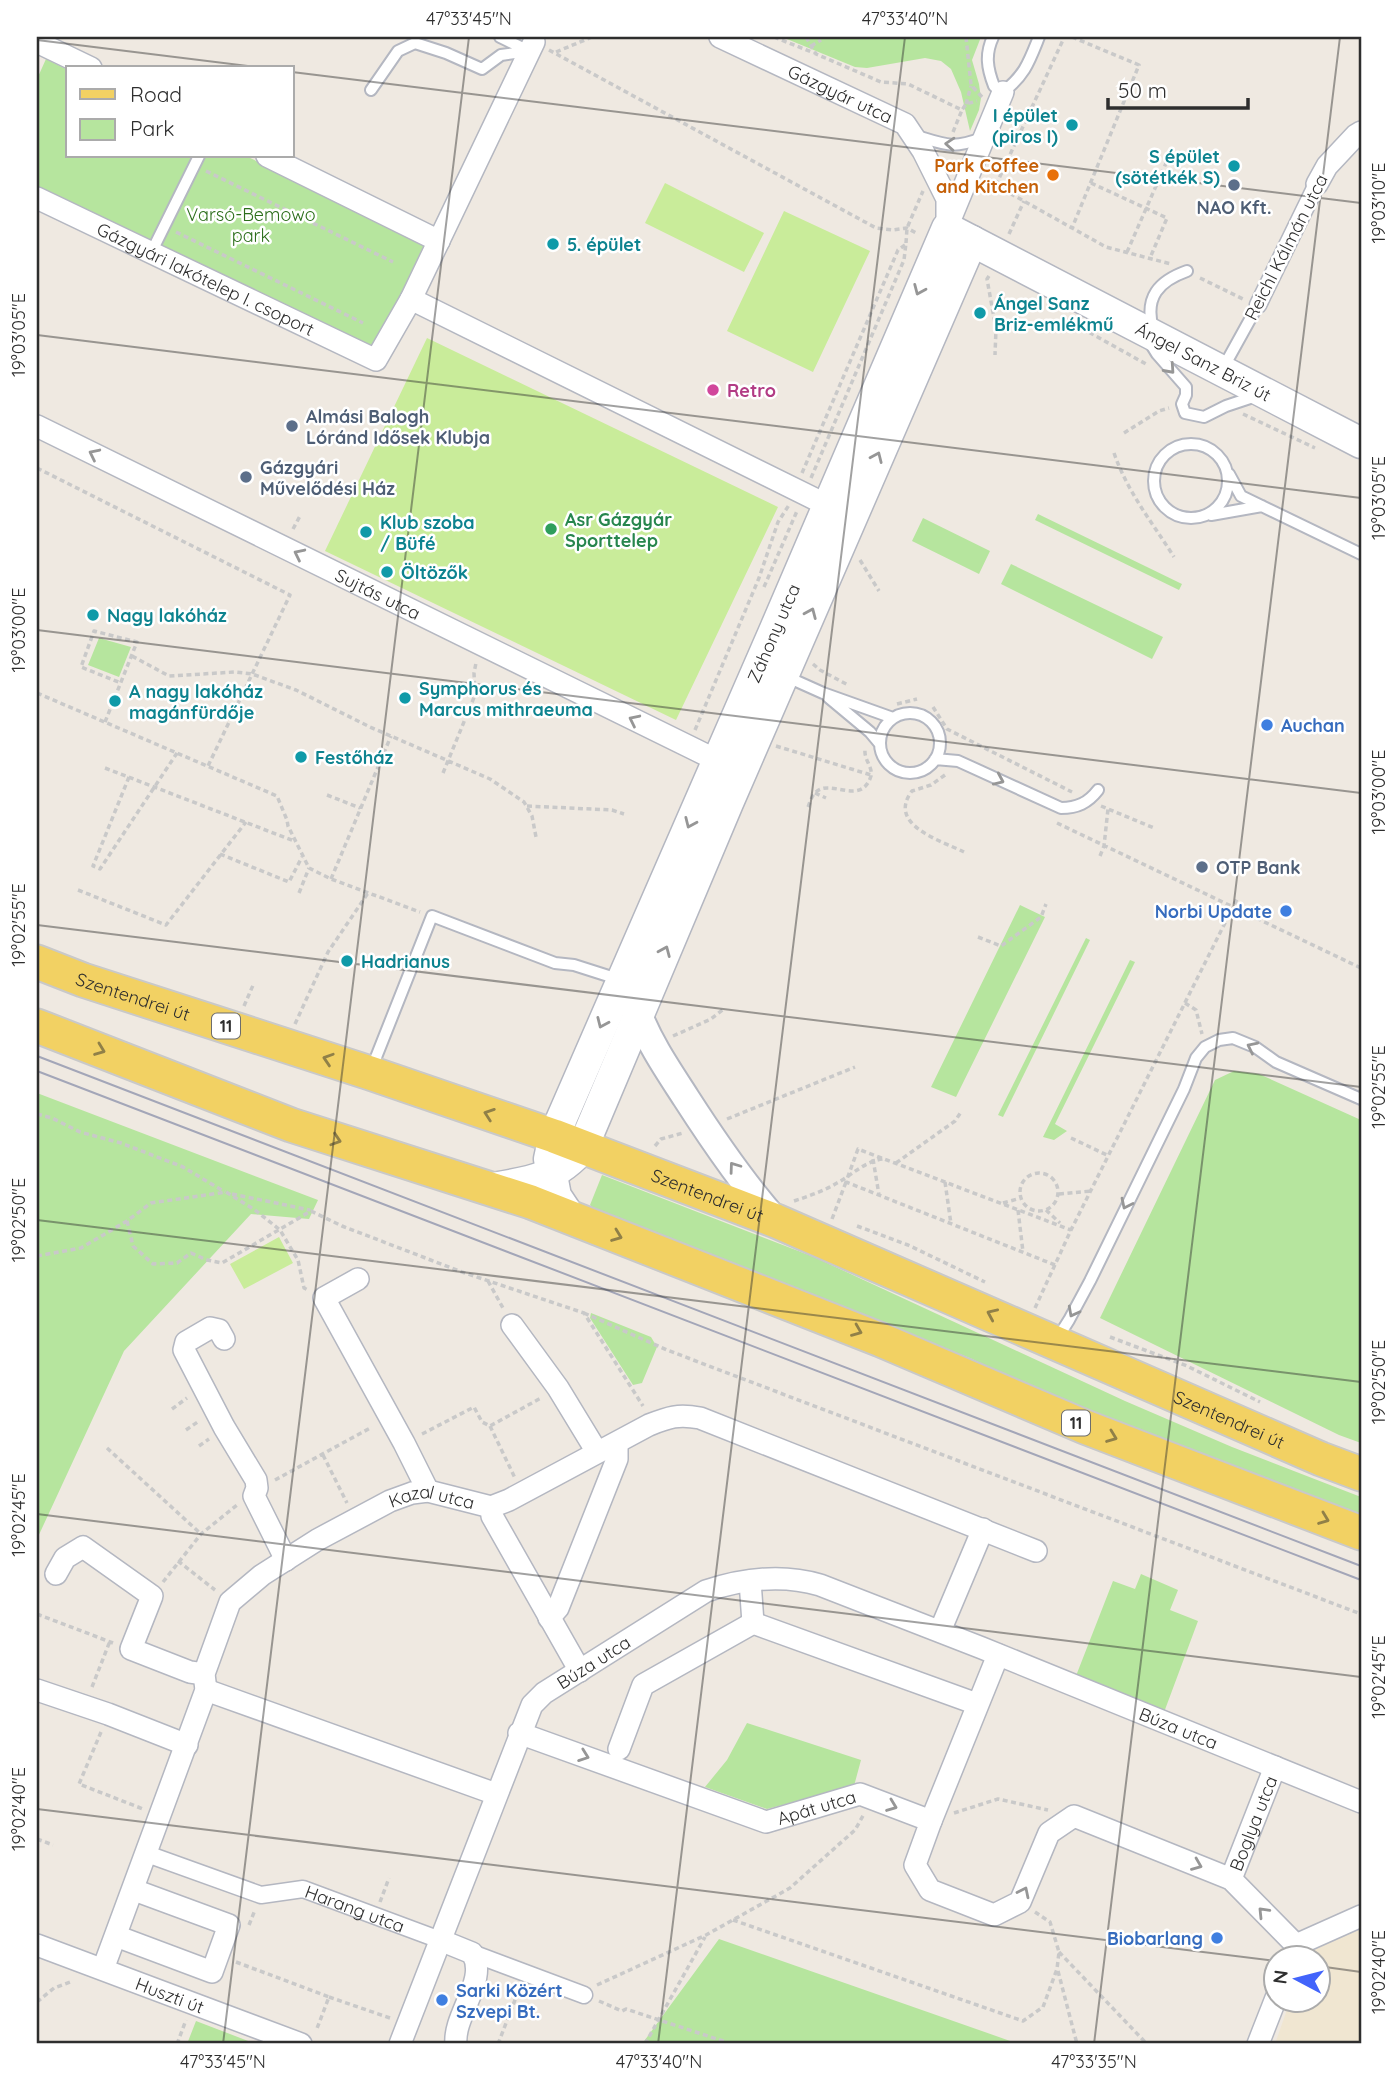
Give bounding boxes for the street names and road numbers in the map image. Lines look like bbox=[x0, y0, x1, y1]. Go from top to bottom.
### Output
street label: Gázgyár utca bbox=[784, 59, 896, 128]
street label: Reichl Kálmán utca bbox=[1239, 170, 1333, 324]
street label: Gázgyári lakótelep I. csoport bbox=[93, 217, 318, 340]
street label: Ángel Sanz Briz út bbox=[1132, 317, 1275, 406]
street label: Sujtás utca bbox=[332, 563, 424, 624]
street label: Záhony utca bbox=[742, 580, 805, 686]
street label: Szentendrei út bbox=[73, 967, 193, 1025]
road number: 11 bbox=[212, 1014, 240, 1038]
street label: Szentendrei út bbox=[648, 1163, 767, 1227]
street label: Szentendrei út bbox=[1170, 1385, 1288, 1453]
road number: 11 bbox=[1062, 1410, 1090, 1436]
street label: Kazal utca bbox=[385, 1479, 477, 1514]
street label: Búza utca bbox=[552, 1630, 635, 1694]
street label: Búza utca bbox=[1136, 1702, 1221, 1754]
street label: Boglya utca bbox=[1224, 1772, 1282, 1874]
street label: Apát utca bbox=[774, 1784, 858, 1830]
street label: Harang utca bbox=[302, 1879, 408, 1937]
street label: Huszti út bbox=[132, 1972, 207, 2018]

